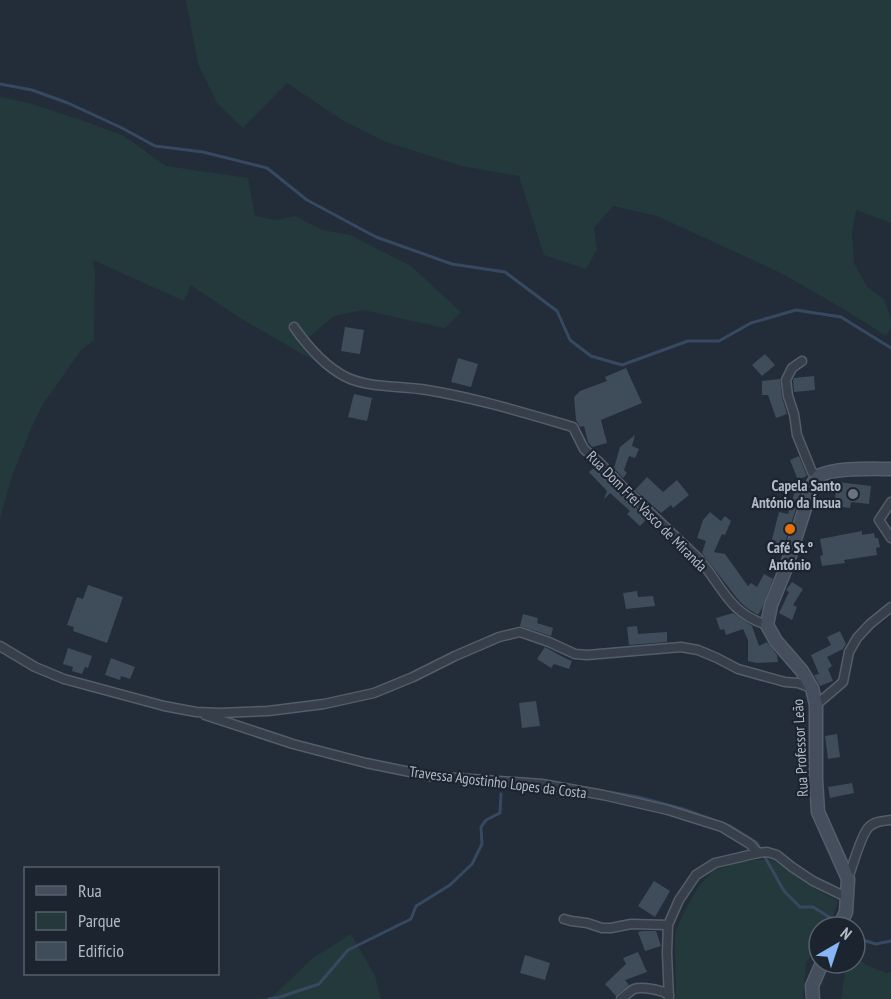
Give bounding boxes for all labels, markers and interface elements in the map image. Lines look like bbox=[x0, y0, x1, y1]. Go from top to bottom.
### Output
street label: Rua Dom Frei Vasco de Miranda bbox=[583, 447, 711, 575]
place label: Capela Santo António da Ínsua bbox=[750, 476, 841, 512]
marker: Capela Santo António da Ínsua bbox=[846, 487, 860, 501]
marker: Café St.º António bbox=[783, 522, 797, 536]
place label: Café St.º António bbox=[767, 538, 813, 574]
street label: Rua Professor Leão bbox=[788, 699, 812, 797]
street label: Travessa Agostinho Lopes da Costa bbox=[408, 762, 588, 802]
legend bbox=[24, 867, 219, 975]
text: Rua bbox=[78, 879, 102, 902]
text: Parque bbox=[78, 909, 121, 932]
north arrow bbox=[807, 915, 867, 975]
text: N bbox=[837, 923, 856, 944]
text: Edifício bbox=[78, 939, 124, 962]

